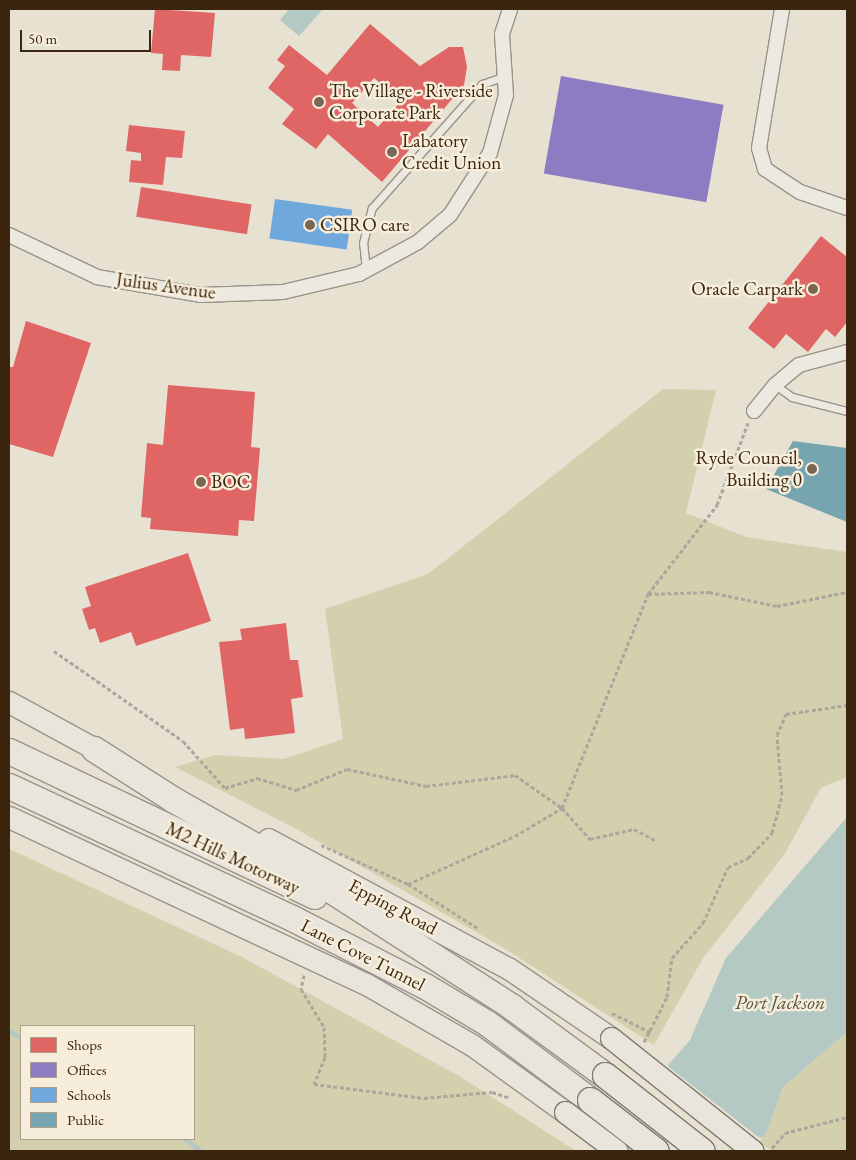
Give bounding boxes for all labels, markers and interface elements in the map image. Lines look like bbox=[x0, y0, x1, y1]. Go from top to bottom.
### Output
scale bar bbox=[22, 20, 154, 52]
text: 50 m bbox=[28, 29, 57, 48]
place label: The Village - Riverside Corporate Park bbox=[329, 80, 493, 124]
marker: The Village - Riverside Corporate Park bbox=[313, 96, 325, 108]
place label: Labatory Credit Union bbox=[402, 130, 501, 174]
marker: Labatory Credit Union bbox=[386, 146, 398, 158]
place label: CSIRO care bbox=[320, 214, 409, 236]
marker: CSIRO care bbox=[304, 219, 316, 231]
street label: Julius Avenue bbox=[115, 268, 217, 304]
place label: Oracle Carpark bbox=[691, 278, 803, 300]
marker: Oracle Carpark bbox=[807, 283, 819, 295]
place label: Ryde Council, Building 0 bbox=[696, 447, 802, 491]
marker: Ryde Council, Building 0 bbox=[806, 463, 818, 475]
place label: BOC bbox=[211, 471, 250, 493]
marker: BOC bbox=[195, 476, 207, 488]
street label: M2 Hills Motorway bbox=[162, 817, 304, 899]
street label: Epping Road bbox=[345, 874, 441, 940]
street label: Lane Cove Tunnel bbox=[297, 914, 429, 996]
water label: Port Jackson bbox=[735, 990, 825, 1014]
legend bbox=[20, 1025, 195, 1140]
text: Shops bbox=[67, 1035, 102, 1054]
text: Offices bbox=[67, 1060, 107, 1079]
text: Schools bbox=[67, 1085, 111, 1104]
text: Public bbox=[67, 1110, 104, 1129]

